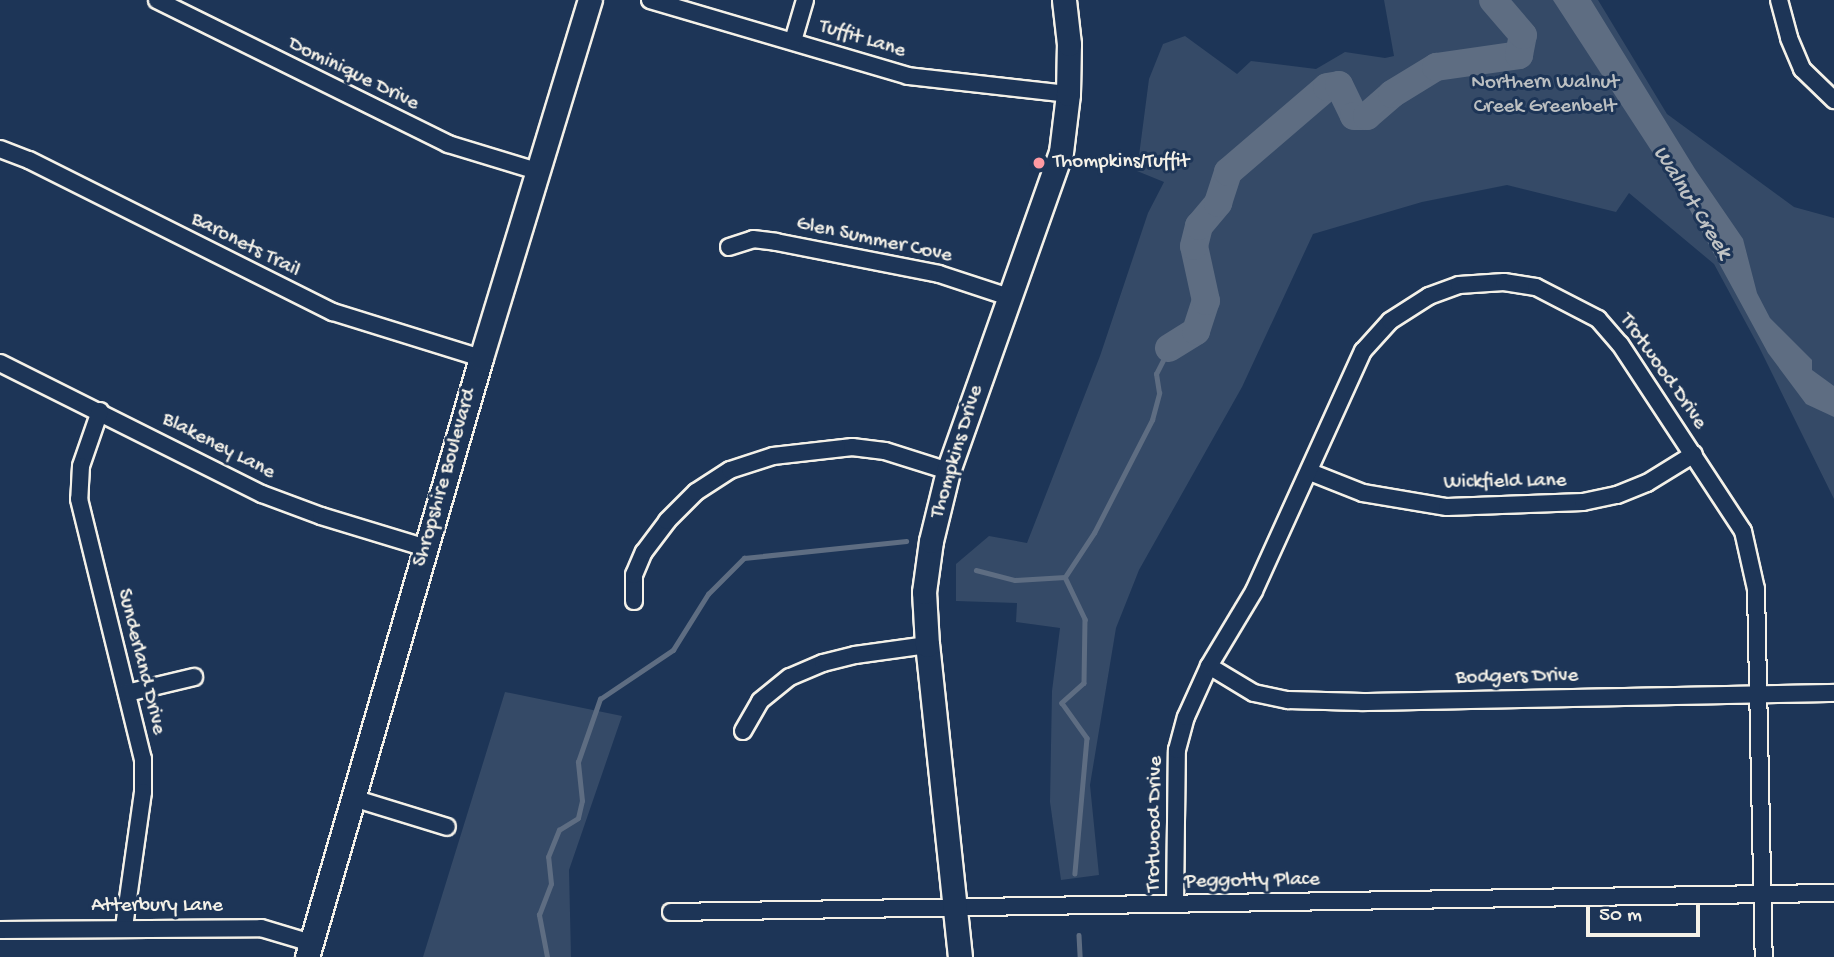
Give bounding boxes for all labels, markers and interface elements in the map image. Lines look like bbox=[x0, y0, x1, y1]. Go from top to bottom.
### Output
street label: Tuffit Lane bbox=[816, 15, 908, 65]
street label: Dominique Drive bbox=[283, 32, 423, 118]
park label: Northern Walnut Creek Greenbelt bbox=[1471, 71, 1619, 121]
water label: Walnut Creek bbox=[1645, 141, 1737, 265]
place label: Thompkins/Tuffit bbox=[1053, 150, 1189, 176]
marker: Thompkins/Tuffit bbox=[1031, 155, 1047, 171]
street label: Baronets Trail bbox=[186, 208, 304, 284]
street label: Glen Summer Cove bbox=[794, 212, 954, 270]
street label: Trotwood Drive bbox=[1613, 309, 1711, 435]
street label: Thompkins Drive bbox=[926, 382, 990, 522]
street label: Shropshire Boulevard bbox=[409, 386, 483, 570]
street label: Blakeney Lane bbox=[157, 408, 279, 486]
street label: Wickfield Lane bbox=[1443, 469, 1567, 497]
street label: Sunderland Drive bbox=[110, 586, 170, 738]
street label: Bodgers Drive bbox=[1455, 664, 1579, 692]
street label: Trotwood Drive bbox=[1142, 756, 1170, 892]
street label: Peggotty Place bbox=[1184, 868, 1320, 896]
scale bar bbox=[1589, 890, 1703, 934]
street label: Atterbury Lane bbox=[91, 894, 223, 920]
text: 50 m bbox=[1599, 904, 1642, 929]

